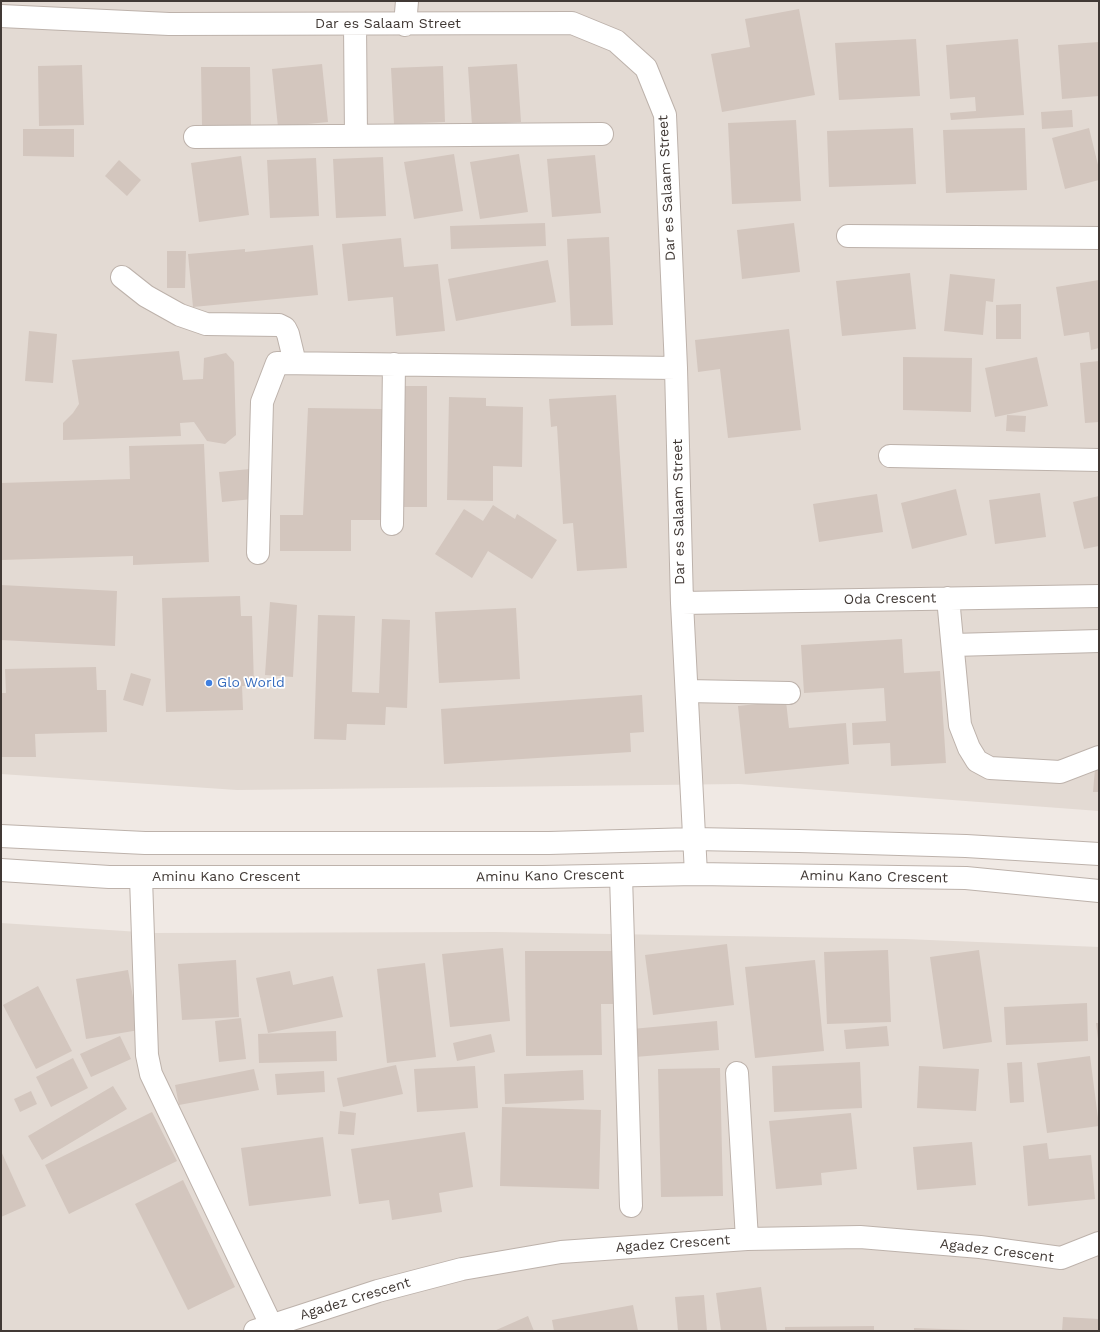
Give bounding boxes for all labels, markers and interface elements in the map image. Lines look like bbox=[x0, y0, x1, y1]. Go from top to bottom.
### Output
street label: Dar es Salaam Street bbox=[315, 16, 461, 32]
street label: Dar es Salaam Street bbox=[655, 115, 679, 261]
street label: Dar es Salaam Street bbox=[669, 439, 689, 585]
street label: Oda Crescent bbox=[843, 590, 937, 608]
place label: Glo World bbox=[217, 675, 285, 691]
marker: Glo World bbox=[204, 678, 214, 688]
street label: Aminu Kano Crescent bbox=[476, 866, 624, 886]
street label: Aminu Kano Crescent bbox=[800, 867, 948, 887]
street label: Aminu Kano Crescent bbox=[152, 869, 300, 885]
street label: Agadez Crescent bbox=[615, 1232, 731, 1256]
street label: Agadez Crescent bbox=[939, 1236, 1055, 1266]
street label: Agadez Crescent bbox=[298, 1274, 412, 1324]

